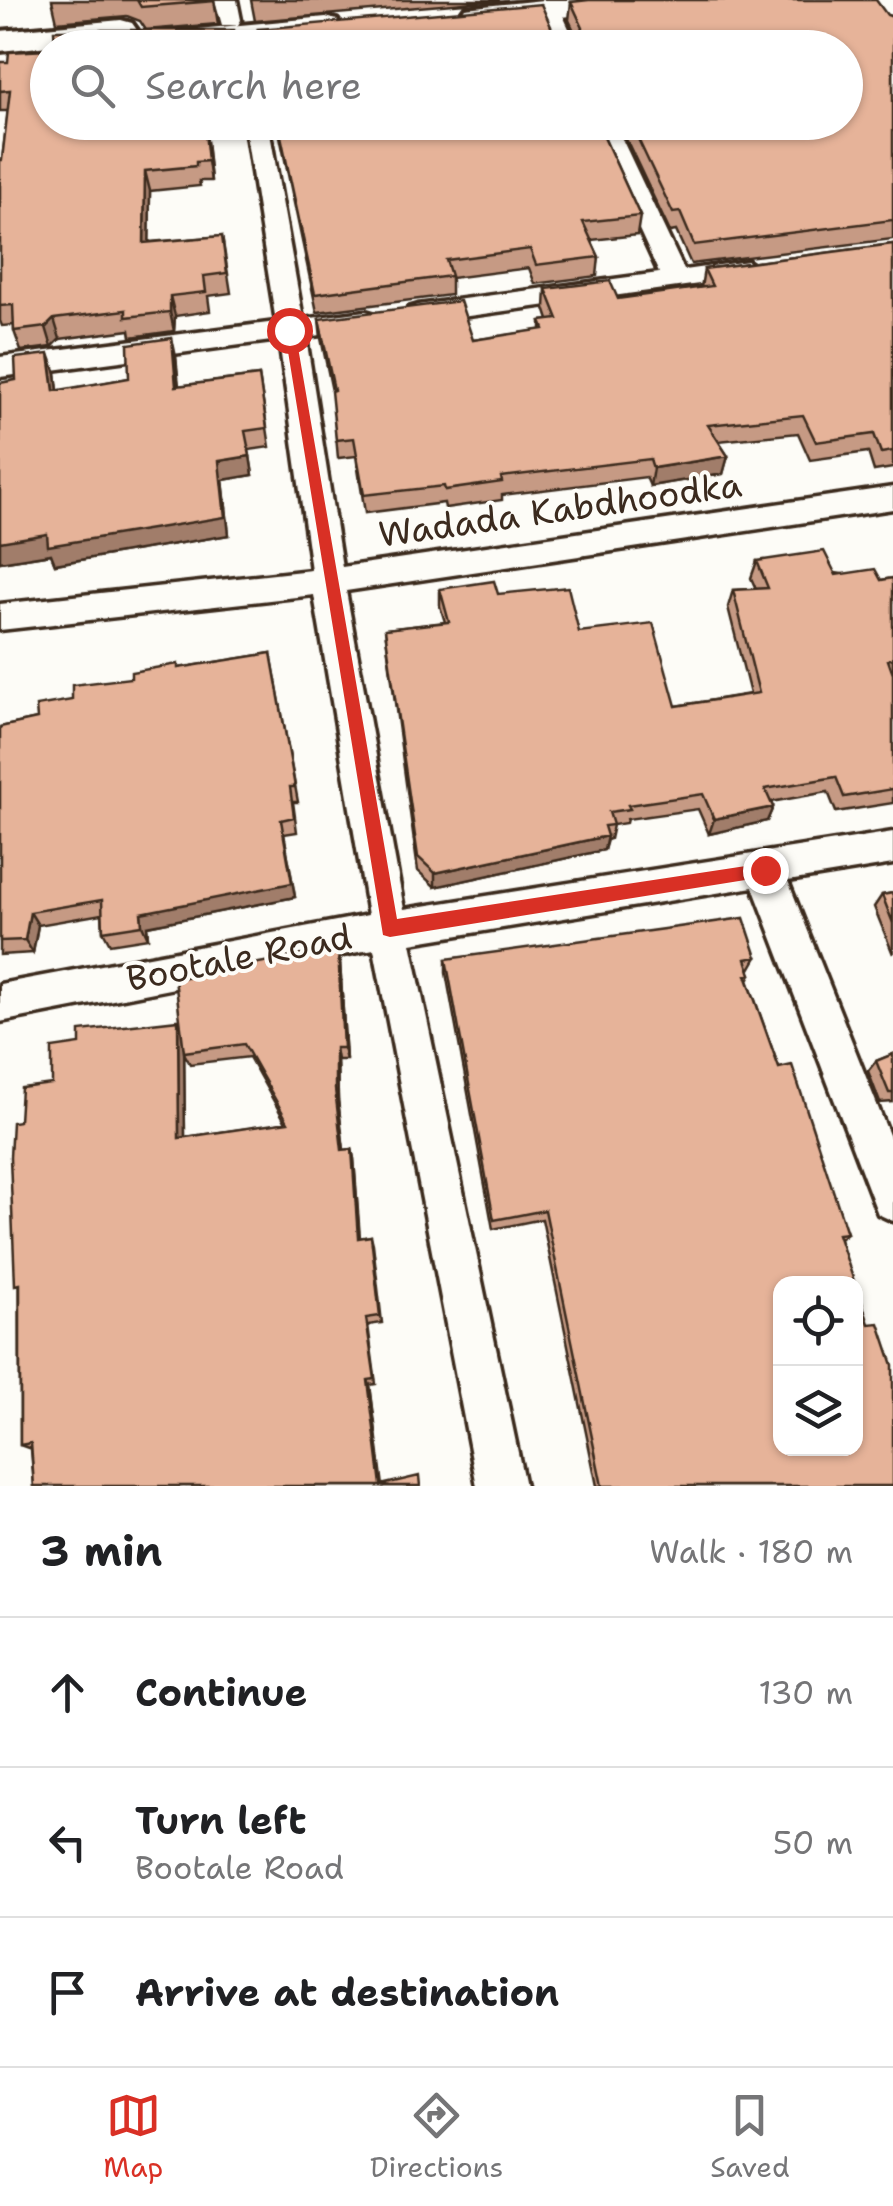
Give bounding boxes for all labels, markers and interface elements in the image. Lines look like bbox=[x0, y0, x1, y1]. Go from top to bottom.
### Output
search box bbox=[30, 30, 863, 140]
icon: search bbox=[65, 58, 120, 113]
text: Search here bbox=[145, 60, 362, 111]
route start bbox=[267, 308, 313, 354]
street label: Wadada Kabdhoodka bbox=[376, 460, 745, 558]
route end bbox=[743, 848, 789, 894]
street label: Bootale Road bbox=[122, 912, 356, 1002]
map controls bbox=[773, 1276, 863, 1456]
button: locate bbox=[773, 1276, 863, 1366]
button: layers bbox=[773, 1366, 863, 1456]
text: 3 min bbox=[40, 1523, 162, 1579]
text: Walk · 180 m bbox=[649, 1530, 853, 1573]
icon: ahead bbox=[40, 1665, 95, 1720]
text: Continue bbox=[135, 1667, 307, 1718]
text: 130 m bbox=[758, 1671, 853, 1714]
text: Turn left bbox=[135, 1795, 307, 1846]
icon: left bbox=[40, 1815, 95, 1870]
text: 50 m bbox=[773, 1821, 853, 1864]
text: Bootale Road bbox=[135, 1846, 344, 1889]
icon: arrive bbox=[40, 1965, 95, 2020]
text: Arrive at destination bbox=[135, 1967, 559, 2018]
tab: Map bbox=[103, 2088, 163, 2186]
tab: Directions bbox=[370, 2088, 503, 2186]
tab: Saved bbox=[710, 2088, 790, 2186]

